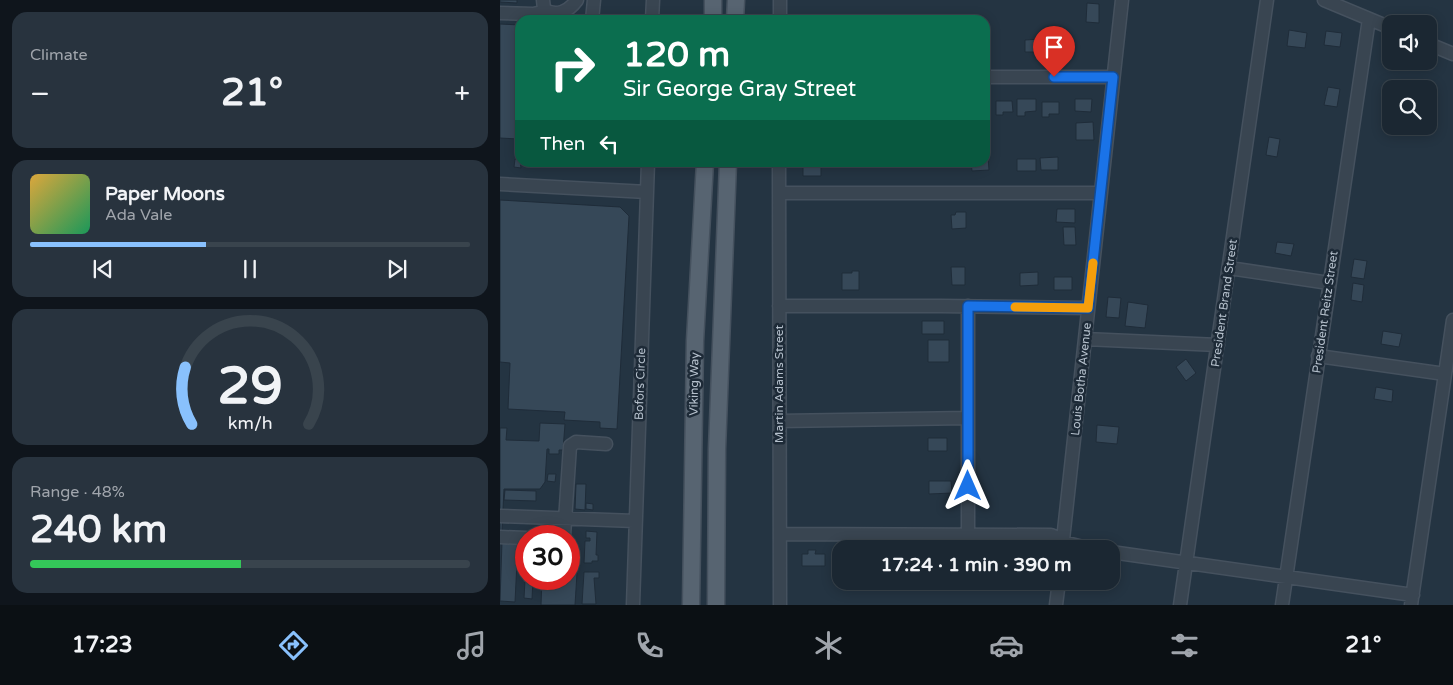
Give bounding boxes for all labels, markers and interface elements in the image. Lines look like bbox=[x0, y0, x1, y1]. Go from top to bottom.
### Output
map controls bbox=[1382, 15, 1437, 135]
button: sound bbox=[1382, 15, 1437, 70]
pin bbox=[1033, 26, 1075, 77]
icon: arrive bbox=[1040, 33, 1068, 61]
text: 120 m bbox=[623, 34, 730, 76]
icon: right bbox=[540, 35, 605, 100]
text: Climate bbox=[30, 45, 88, 65]
text: 21° bbox=[221, 70, 283, 116]
text: Sir George Gray Street bbox=[623, 76, 856, 102]
text: − bbox=[30, 77, 50, 111]
text: + bbox=[454, 77, 470, 111]
button: search bbox=[1382, 80, 1437, 135]
icon: left bbox=[595, 130, 623, 158]
text: Then bbox=[540, 133, 585, 155]
text: Paper Moons bbox=[105, 183, 225, 205]
text: Ada Vale bbox=[105, 205, 172, 225]
street label: President Brand Street bbox=[1208, 238, 1240, 368]
street label: President Reitz Street bbox=[1309, 249, 1341, 374]
icon: previous bbox=[89, 255, 117, 283]
icon: pause bbox=[236, 255, 264, 283]
icon: next bbox=[383, 255, 411, 283]
street label: Louis Botha Avenue bbox=[1068, 322, 1094, 436]
street label: Martin Adams Street bbox=[772, 324, 786, 443]
street label: Bofors Circle bbox=[632, 347, 648, 420]
street label: Viking Way bbox=[686, 352, 702, 416]
text: 29 bbox=[217, 355, 283, 418]
text: km/h bbox=[228, 413, 272, 434]
position arrow bbox=[941, 459, 993, 511]
text: Range · 48% bbox=[30, 482, 125, 502]
text: 240 km bbox=[30, 507, 167, 553]
speed limit sign: 30 bbox=[515, 525, 580, 590]
text: 17:24 · 1 min · 390 m bbox=[880, 554, 1072, 576]
icon: directions bbox=[276, 628, 311, 663]
icon: music bbox=[454, 628, 489, 663]
icon: phone bbox=[632, 628, 667, 663]
icon: climate bbox=[811, 628, 846, 663]
icon: car bbox=[989, 628, 1024, 663]
icon: filters bbox=[1167, 628, 1202, 663]
text: 17:23 bbox=[72, 632, 133, 658]
text: 21° bbox=[1345, 632, 1381, 658]

